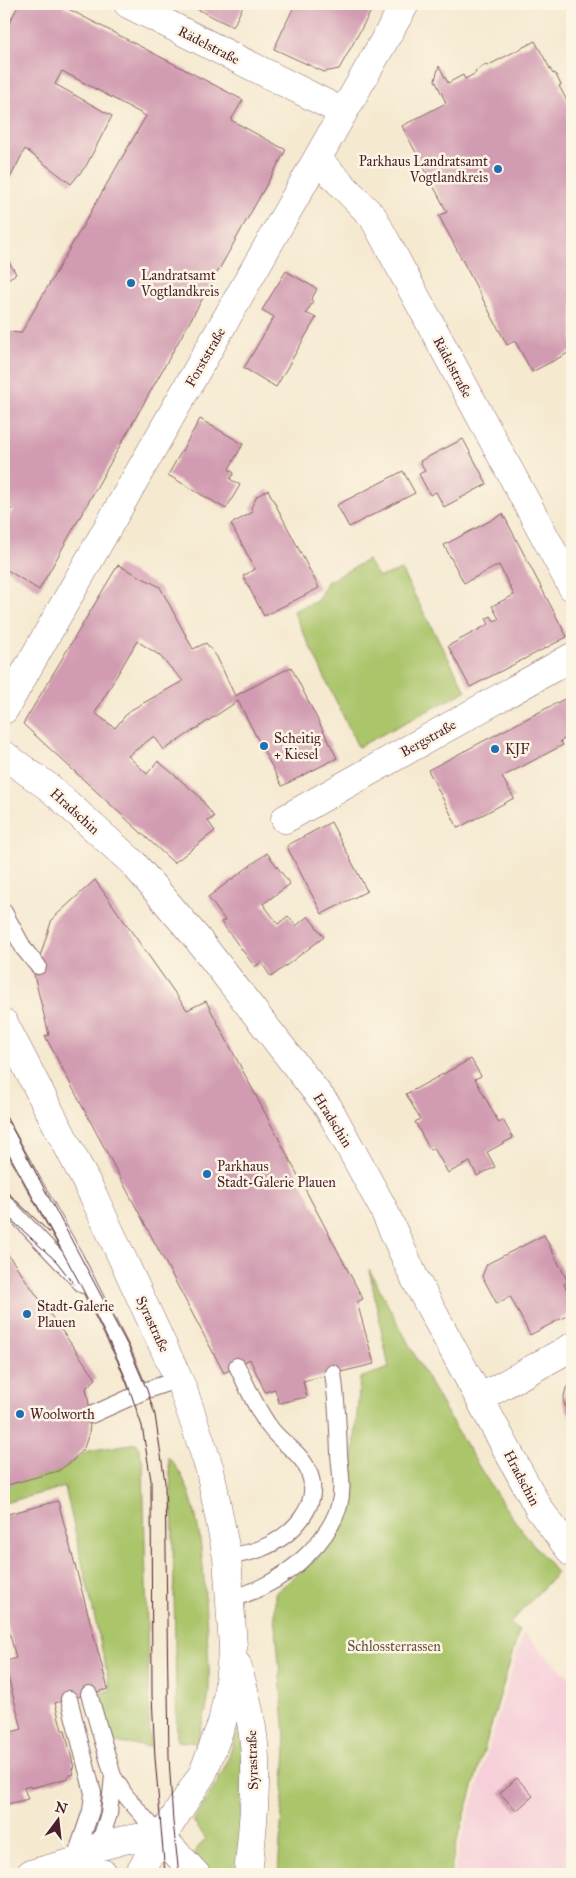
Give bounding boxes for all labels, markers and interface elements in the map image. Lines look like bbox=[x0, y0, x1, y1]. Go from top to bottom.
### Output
street label: Rädelstraße bbox=[175, 23, 243, 68]
place label: Parkhaus Landratsamt Vogtlandkreis bbox=[359, 153, 488, 186]
marker: Parkhaus Landratsamt Vogtlandkreis bbox=[492, 163, 504, 175]
place label: Landratsamt Vogtlandkreis bbox=[140, 267, 219, 300]
marker: Landratsamt Vogtlandkreis bbox=[125, 277, 137, 289]
street label: Forststraße bbox=[182, 324, 229, 390]
street label: Rädelstraße bbox=[429, 334, 476, 401]
street label: Bergstraße bbox=[397, 716, 459, 761]
place label: Scheitig + Kiesel bbox=[274, 730, 321, 763]
marker: Scheitig + Kiesel bbox=[258, 740, 270, 752]
place label: KJF bbox=[505, 741, 530, 759]
marker: KJF bbox=[489, 743, 501, 755]
street label: Hradschin bbox=[46, 785, 103, 838]
street label: Hradschin bbox=[309, 1090, 356, 1151]
place label: Parkhaus Stadt-Galerie Plauen bbox=[217, 1158, 336, 1191]
marker: Parkhaus Stadt-Galerie Plauen bbox=[201, 1168, 213, 1180]
street label: Syrastraße bbox=[132, 1293, 173, 1355]
place label: Stadt-Galerie Plauen bbox=[37, 1298, 114, 1331]
marker: Stadt-Galerie Plauen bbox=[21, 1308, 33, 1320]
place label: Woolworth bbox=[30, 1406, 95, 1423]
marker: Woolworth bbox=[14, 1408, 26, 1420]
street label: Hradschin bbox=[500, 1448, 543, 1509]
park label: Schlossterrassen bbox=[347, 1638, 441, 1655]
street label: Syrastraße bbox=[243, 1730, 262, 1790]
north arrow bbox=[32, 1796, 82, 1846]
text: N bbox=[53, 1798, 69, 1818]

